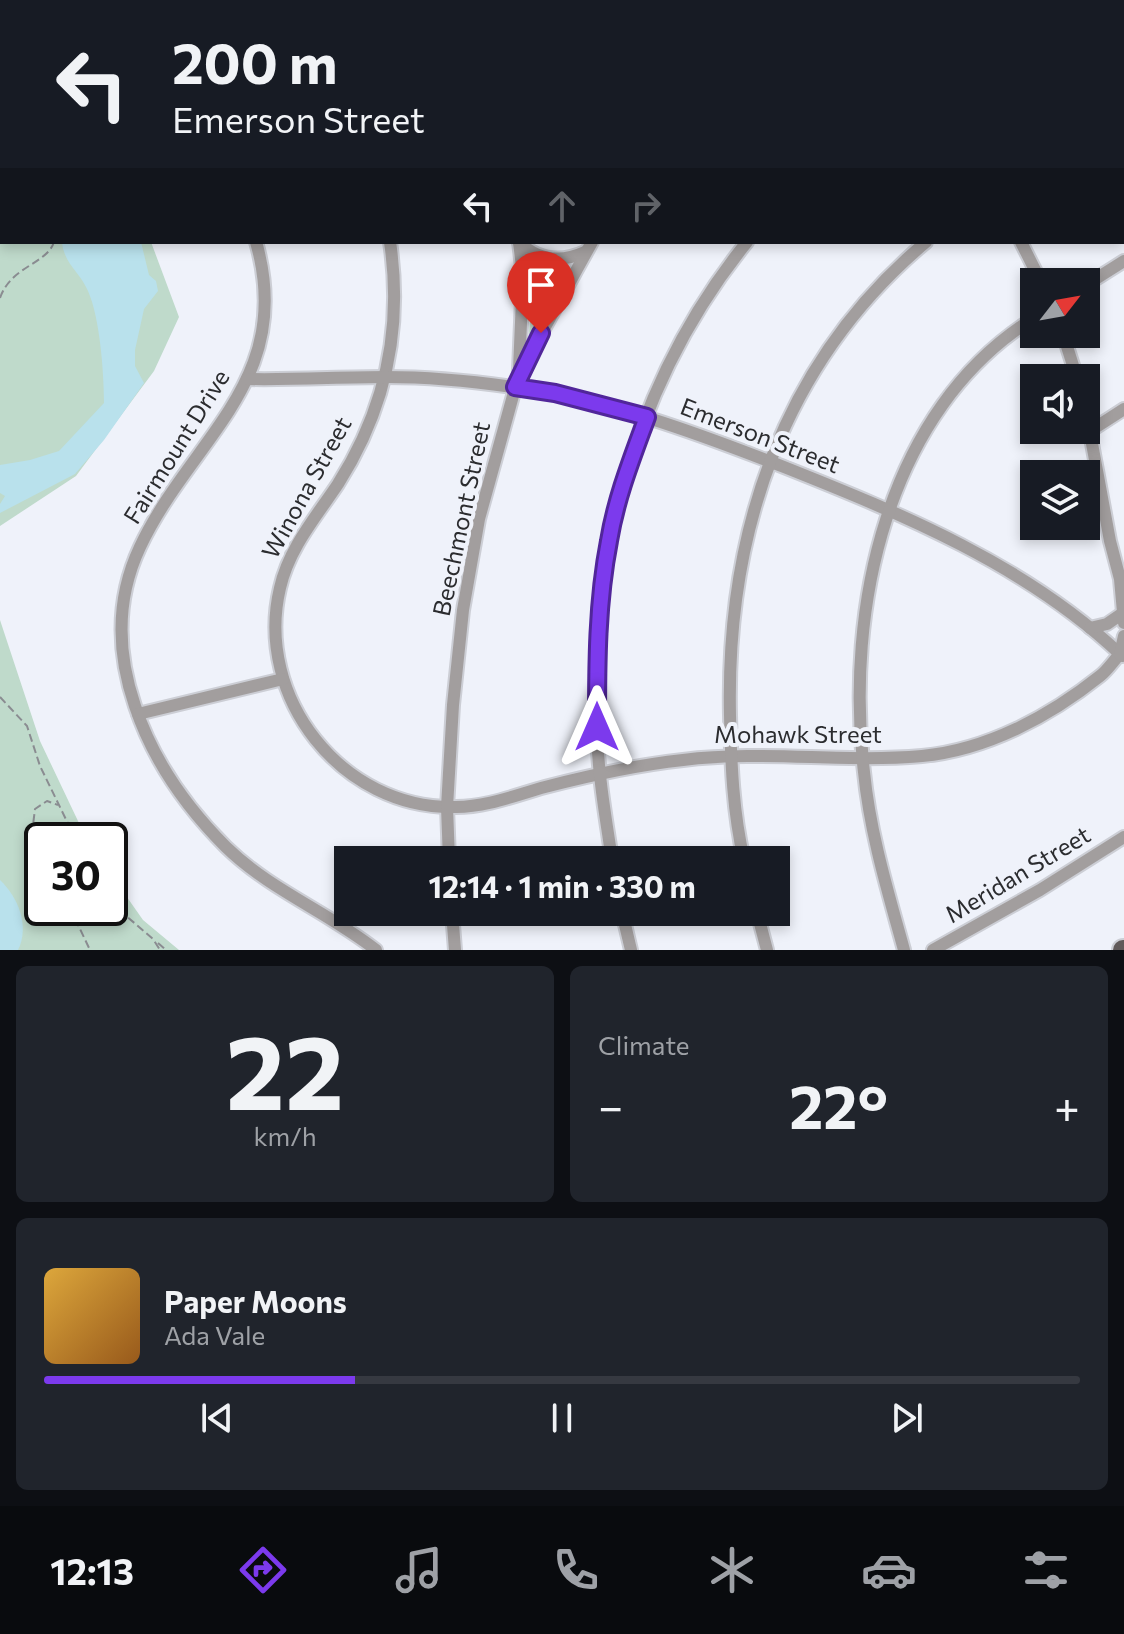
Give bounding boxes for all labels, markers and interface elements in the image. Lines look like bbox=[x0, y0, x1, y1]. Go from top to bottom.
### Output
text: 200 m bbox=[172, 27, 338, 96]
icon: left bbox=[40, 32, 144, 136]
text: Emerson Street bbox=[172, 96, 425, 140]
icon: left bbox=[456, 184, 500, 228]
icon: ahead bbox=[540, 184, 584, 228]
icon: right bbox=[624, 184, 668, 228]
pin bbox=[507, 251, 575, 333]
icon: arrive bbox=[519, 263, 563, 307]
north arrow bbox=[1020, 268, 1100, 348]
map controls bbox=[1020, 268, 1100, 540]
street label: Fairmount Drive bbox=[117, 364, 235, 529]
button: sound bbox=[1020, 364, 1100, 444]
street label: Emerson Street bbox=[677, 391, 845, 478]
street label: Winona Street bbox=[255, 411, 357, 563]
street label: Beechmont Street bbox=[426, 419, 495, 618]
button: layers bbox=[1020, 460, 1100, 540]
position arrow bbox=[555, 685, 639, 769]
street label: Mohawk Street bbox=[714, 719, 882, 748]
street label: Meridan Street bbox=[939, 819, 1095, 928]
speed limit sign: 30 bbox=[24, 822, 128, 926]
text: 12:14 · 1 min · 330 m bbox=[428, 867, 696, 904]
text: 22 bbox=[226, 1004, 344, 1131]
text: Climate bbox=[598, 1029, 690, 1060]
text: 22° bbox=[789, 1068, 888, 1141]
text: − bbox=[598, 1078, 623, 1132]
text: + bbox=[1054, 1078, 1080, 1132]
text: km/h bbox=[253, 1120, 317, 1151]
text: Paper Moons bbox=[164, 1282, 347, 1319]
text: Ada Vale bbox=[164, 1319, 265, 1350]
icon: previous bbox=[195, 1396, 239, 1440]
icon: pause bbox=[540, 1396, 584, 1440]
icon: next bbox=[885, 1396, 929, 1440]
icon: directions bbox=[235, 1542, 291, 1598]
icon: music bbox=[391, 1542, 447, 1598]
icon: phone bbox=[548, 1542, 604, 1598]
icon: climate bbox=[704, 1542, 760, 1598]
icon: car bbox=[861, 1542, 917, 1598]
icon: filters bbox=[1018, 1542, 1074, 1598]
text: 12:13 bbox=[50, 1548, 134, 1592]

